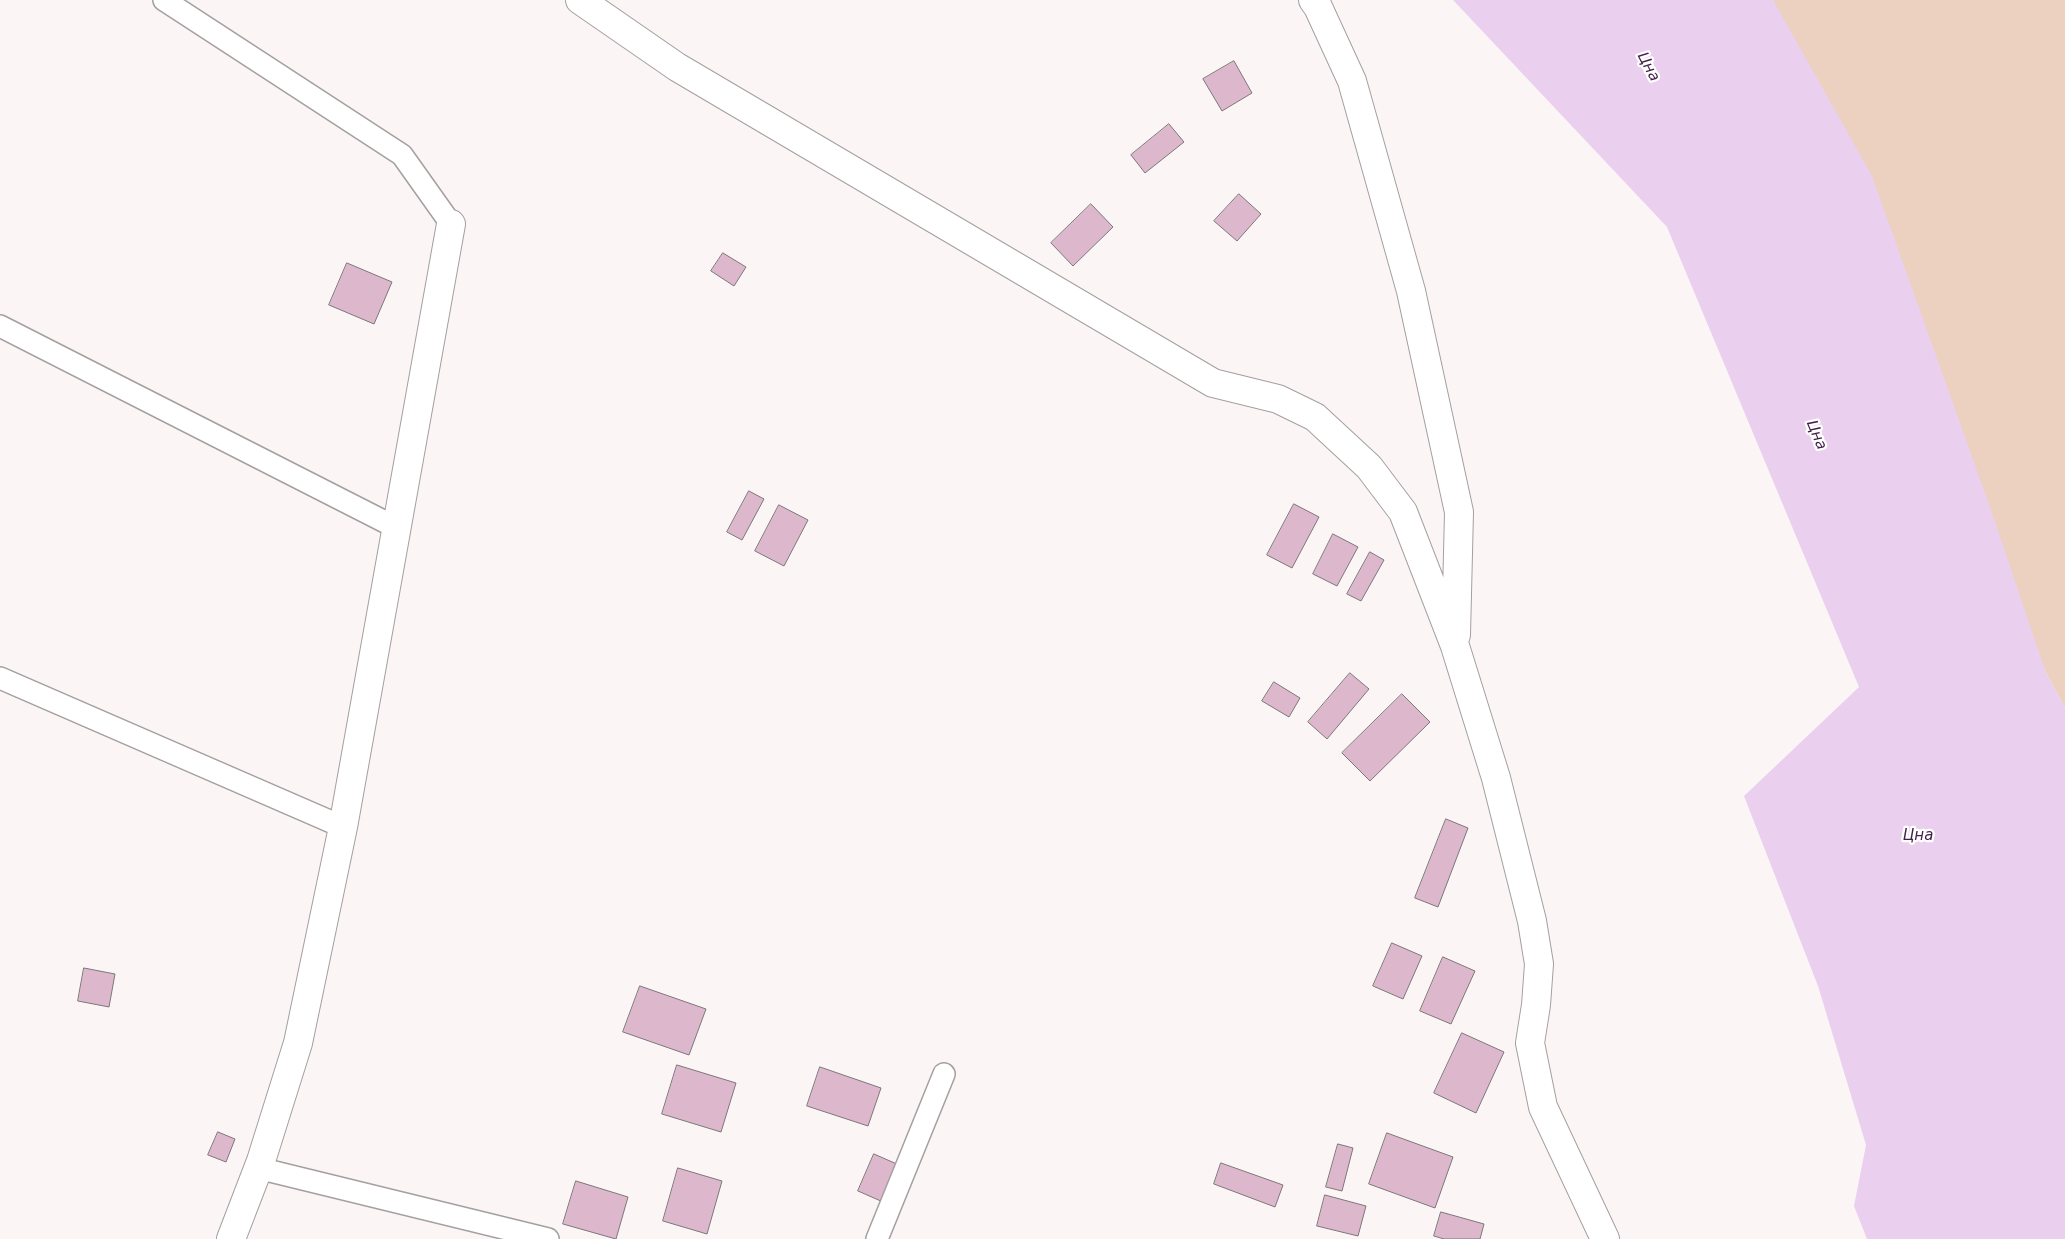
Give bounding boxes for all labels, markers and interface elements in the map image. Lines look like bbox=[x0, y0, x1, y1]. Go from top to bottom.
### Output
water label: Цна bbox=[1633, 49, 1663, 85]
water label: Цна bbox=[1802, 417, 1830, 453]
water label: Цна bbox=[1903, 827, 1933, 845]

